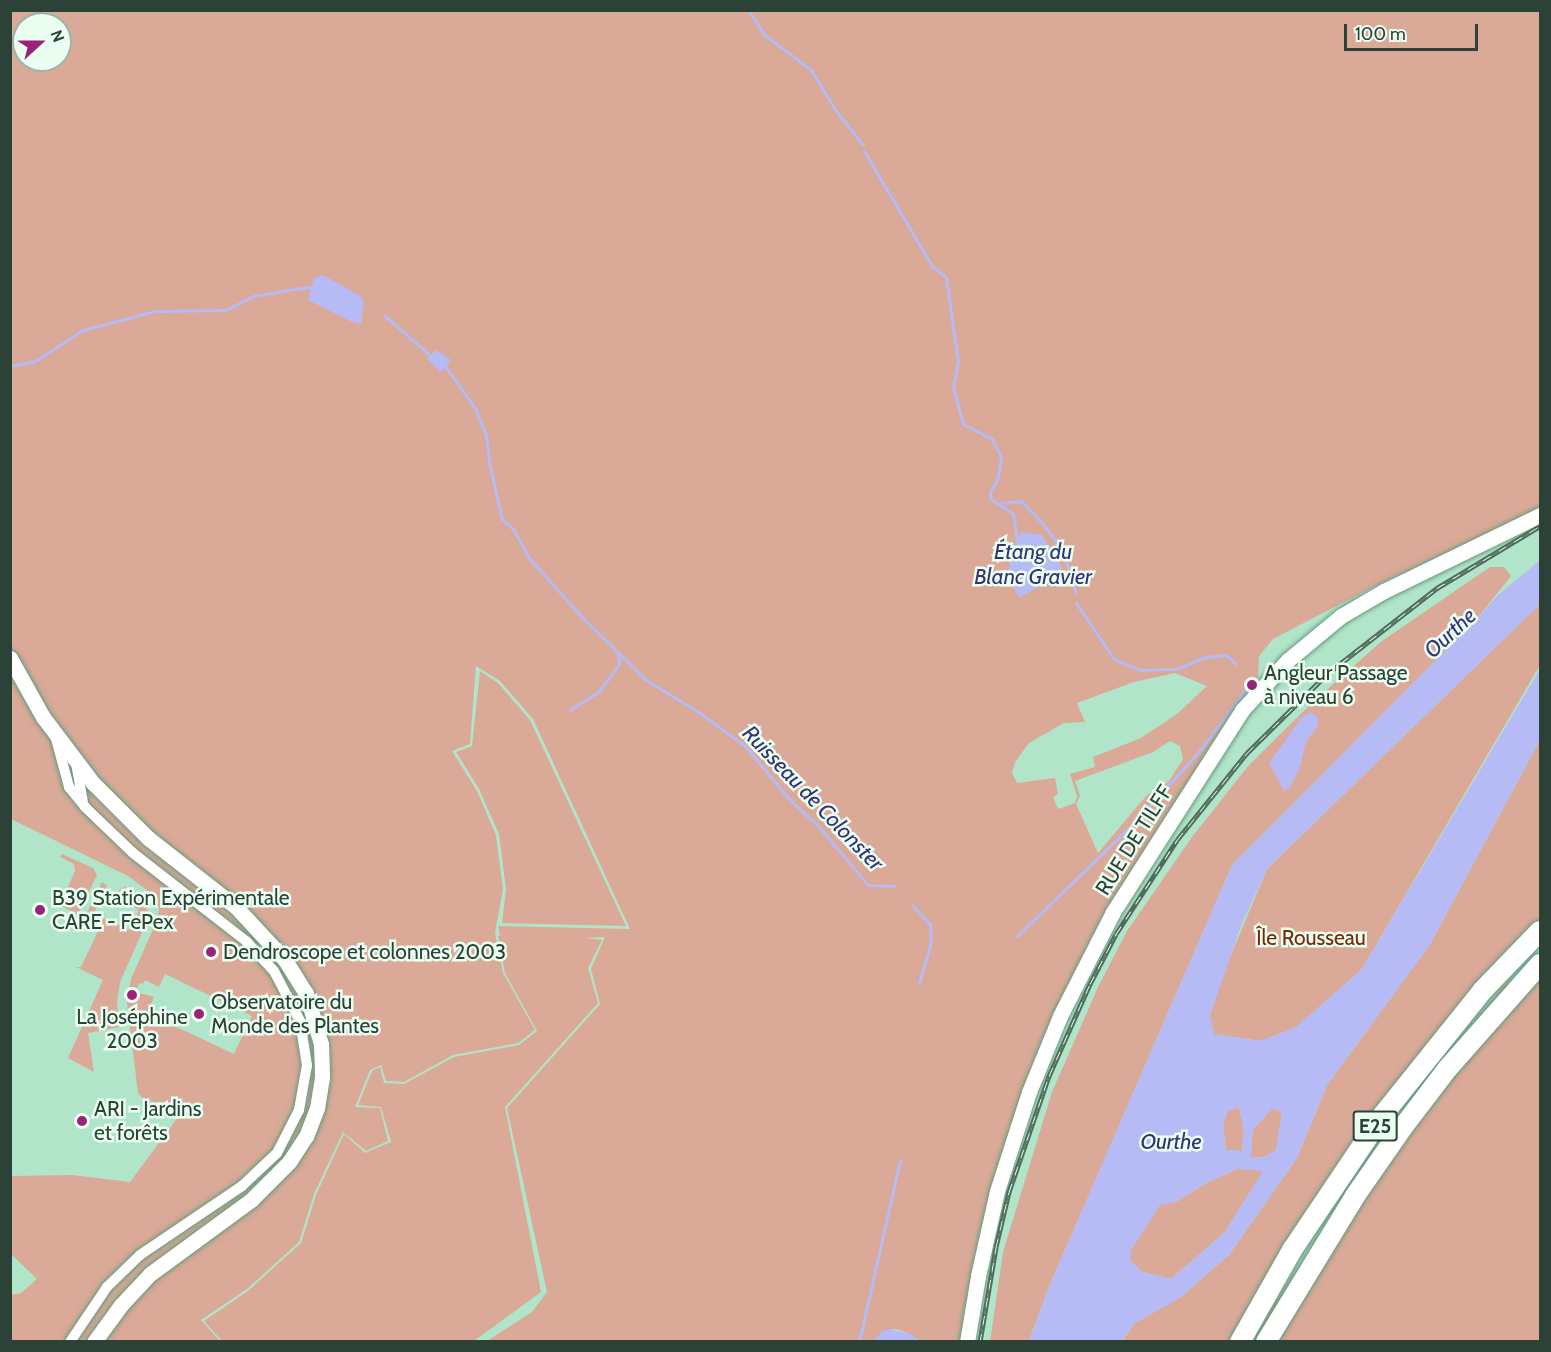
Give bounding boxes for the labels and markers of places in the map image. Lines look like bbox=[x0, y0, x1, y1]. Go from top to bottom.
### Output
place label: Angleur Passage à niveau 6 bbox=[1264, 660, 1408, 710]
marker: Angleur Passage à niveau 6 bbox=[1245, 678, 1259, 692]
place label: B39 Station Expérimentale CARE - FePex bbox=[52, 885, 290, 935]
marker: B39 Station Expérimentale CARE - FePex bbox=[33, 903, 47, 917]
place label: Dendroscope et colonnes 2003 bbox=[223, 939, 506, 965]
marker: Dendroscope et colonnes 2003 bbox=[204, 945, 218, 959]
marker: La Joséphine 2003 bbox=[125, 988, 139, 1002]
place label: Observatoire du Monde des Plantes bbox=[211, 989, 379, 1039]
place label: La Joséphine 2003 bbox=[76, 1004, 188, 1054]
marker: Observatoire du Monde des Plantes bbox=[192, 1007, 206, 1021]
place label: ARI - Jardins et forêts bbox=[94, 1096, 201, 1146]
marker: ARI - Jardins et forêts bbox=[75, 1114, 89, 1128]

